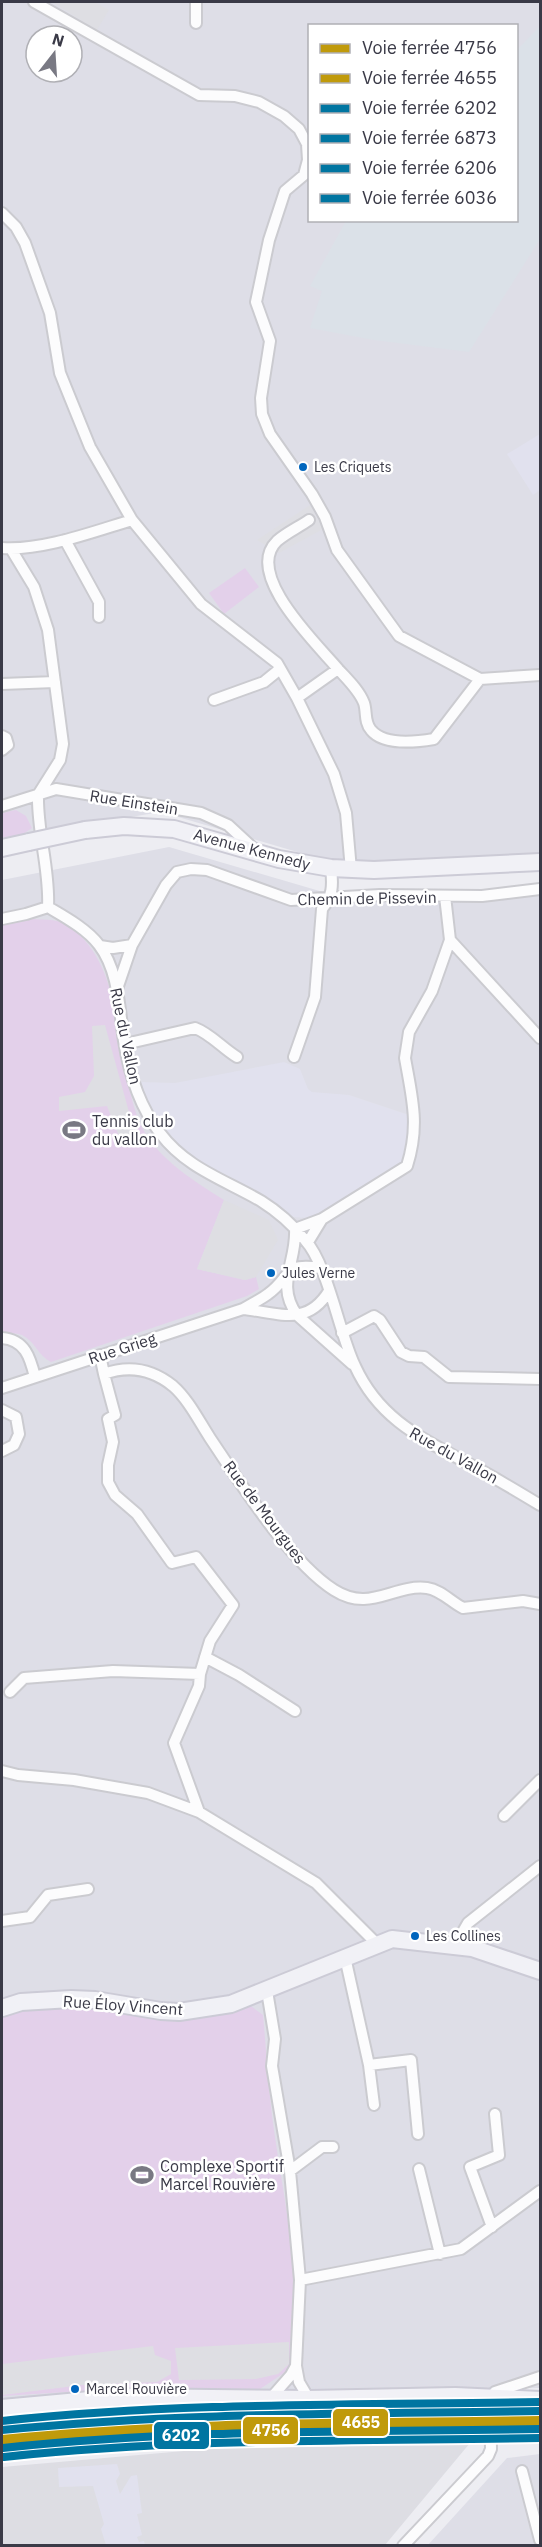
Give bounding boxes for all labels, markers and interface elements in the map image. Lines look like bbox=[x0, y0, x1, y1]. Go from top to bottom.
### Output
north arrow bbox=[24, 24, 84, 84]
legend bbox=[308, 24, 518, 222]
text: N bbox=[50, 28, 67, 51]
text: Voie ferrée 4756 bbox=[362, 36, 497, 59]
text: Voie ferrée 4655 bbox=[362, 66, 497, 89]
text: Voie ferrée 6202 bbox=[362, 96, 497, 119]
text: Voie ferrée 6873 bbox=[362, 126, 497, 149]
text: Voie ferrée 6206 bbox=[362, 156, 497, 179]
text: Voie ferrée 6036 bbox=[362, 186, 497, 209]
place label: Les Criquets bbox=[314, 458, 392, 476]
marker: Les Criquets bbox=[297, 461, 309, 473]
street label: Rue Einstein bbox=[88, 785, 180, 819]
street label: Avenue Kennedy bbox=[191, 824, 313, 874]
street label: Chemin de Pissevin bbox=[297, 887, 437, 909]
street label: Rue du Vallon bbox=[106, 986, 146, 1086]
place label: Tennis club du vallon bbox=[92, 1111, 173, 1149]
sports icon: Tennis club du vallon bbox=[61, 1117, 87, 1143]
place label: Jules Verne bbox=[282, 1264, 356, 1282]
marker: Jules Verne bbox=[265, 1267, 277, 1279]
street label: Rue Grieg bbox=[86, 1327, 159, 1368]
street label: Rue du Vallon bbox=[406, 1422, 502, 1488]
street label: Rue de Mourgues bbox=[220, 1456, 310, 1568]
place label: Les Collines bbox=[426, 1927, 501, 1945]
marker: Les Collines bbox=[409, 1930, 421, 1942]
street label: Rue Éloy Vincent bbox=[62, 1990, 184, 2019]
place label: Complexe Sportif Marcel Rouvière bbox=[160, 2156, 284, 2194]
sports icon: Complexe Sportif Marcel Rouvière bbox=[129, 2162, 155, 2188]
place label: Marcel Rouvière bbox=[86, 2380, 187, 2398]
marker: Marcel Rouvière bbox=[69, 2383, 81, 2395]
line badge: 4655 bbox=[332, 2408, 389, 2437]
text: 4655 bbox=[342, 2412, 381, 2432]
line badge: 4756 bbox=[242, 2416, 299, 2445]
text: 4756 bbox=[252, 2420, 291, 2440]
line badge: 6202 bbox=[153, 2421, 210, 2450]
text: 6202 bbox=[162, 2425, 200, 2445]

